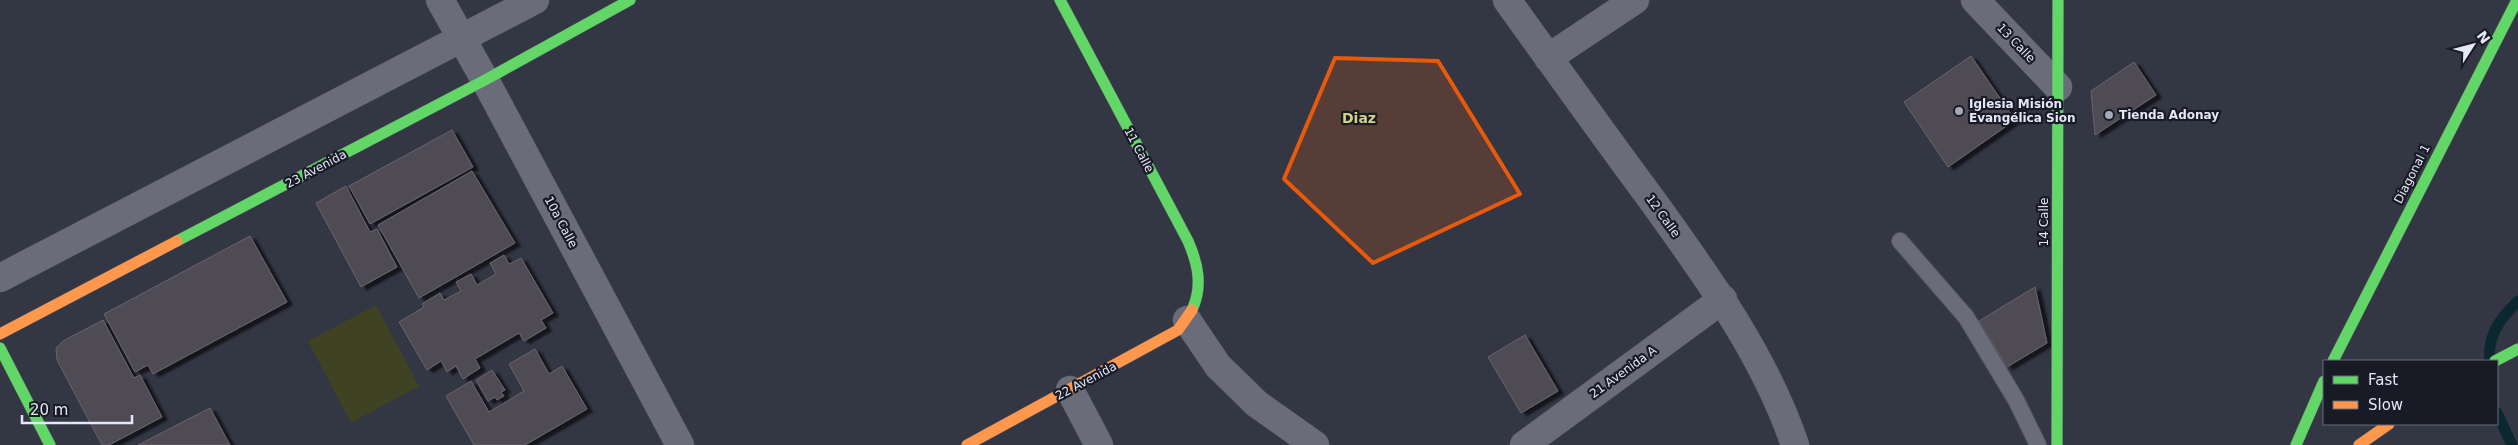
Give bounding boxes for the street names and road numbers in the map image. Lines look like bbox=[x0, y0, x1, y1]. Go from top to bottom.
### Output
street label: 13 Calle bbox=[1994, 21, 2038, 65]
street label: 11 Calle bbox=[1121, 125, 1157, 175]
street label: Diagonal 1 bbox=[2391, 142, 2433, 206]
street label: 23 Avenida bbox=[283, 147, 349, 191]
street label: 12 Calle bbox=[1643, 192, 1683, 240]
street label: 10a Calle bbox=[542, 194, 580, 250]
street label: 14 Calle bbox=[2037, 198, 2051, 246]
street label: 21 Avenida A bbox=[1587, 343, 1660, 401]
street label: 22 Avenida bbox=[1053, 359, 1119, 403]

